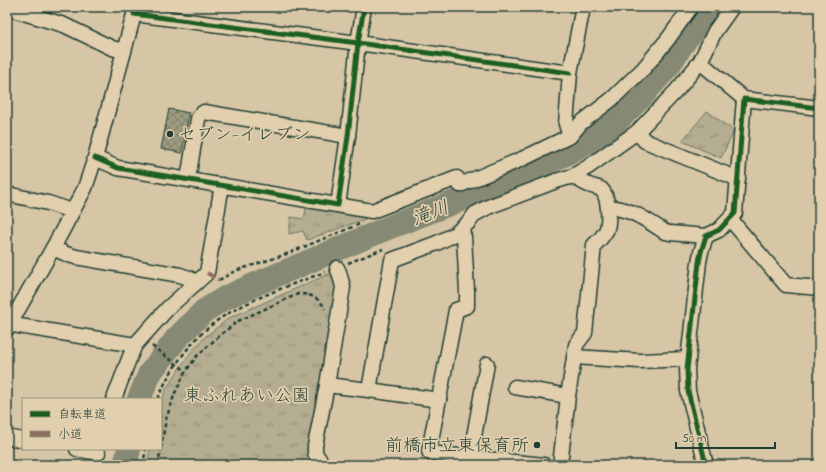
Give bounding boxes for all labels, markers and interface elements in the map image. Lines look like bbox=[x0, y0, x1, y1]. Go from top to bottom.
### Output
place label: セブン-イレブン bbox=[178, 123, 311, 149]
marker: セブン-イレブン bbox=[165, 129, 175, 139]
water label: 滝川 bbox=[408, 195, 453, 234]
park label: 東ふれあい公園 bbox=[184, 384, 310, 410]
legend bbox=[22, 398, 162, 450]
text: 自転車道 bbox=[58, 406, 106, 424]
scale bar bbox=[676, 424, 775, 450]
text: 小道 bbox=[58, 426, 82, 444]
text: 50 m bbox=[682, 430, 706, 448]
place label: 前橋市立東保育所 bbox=[385, 434, 529, 460]
marker: 前橋市立東保育所 bbox=[532, 440, 542, 450]

